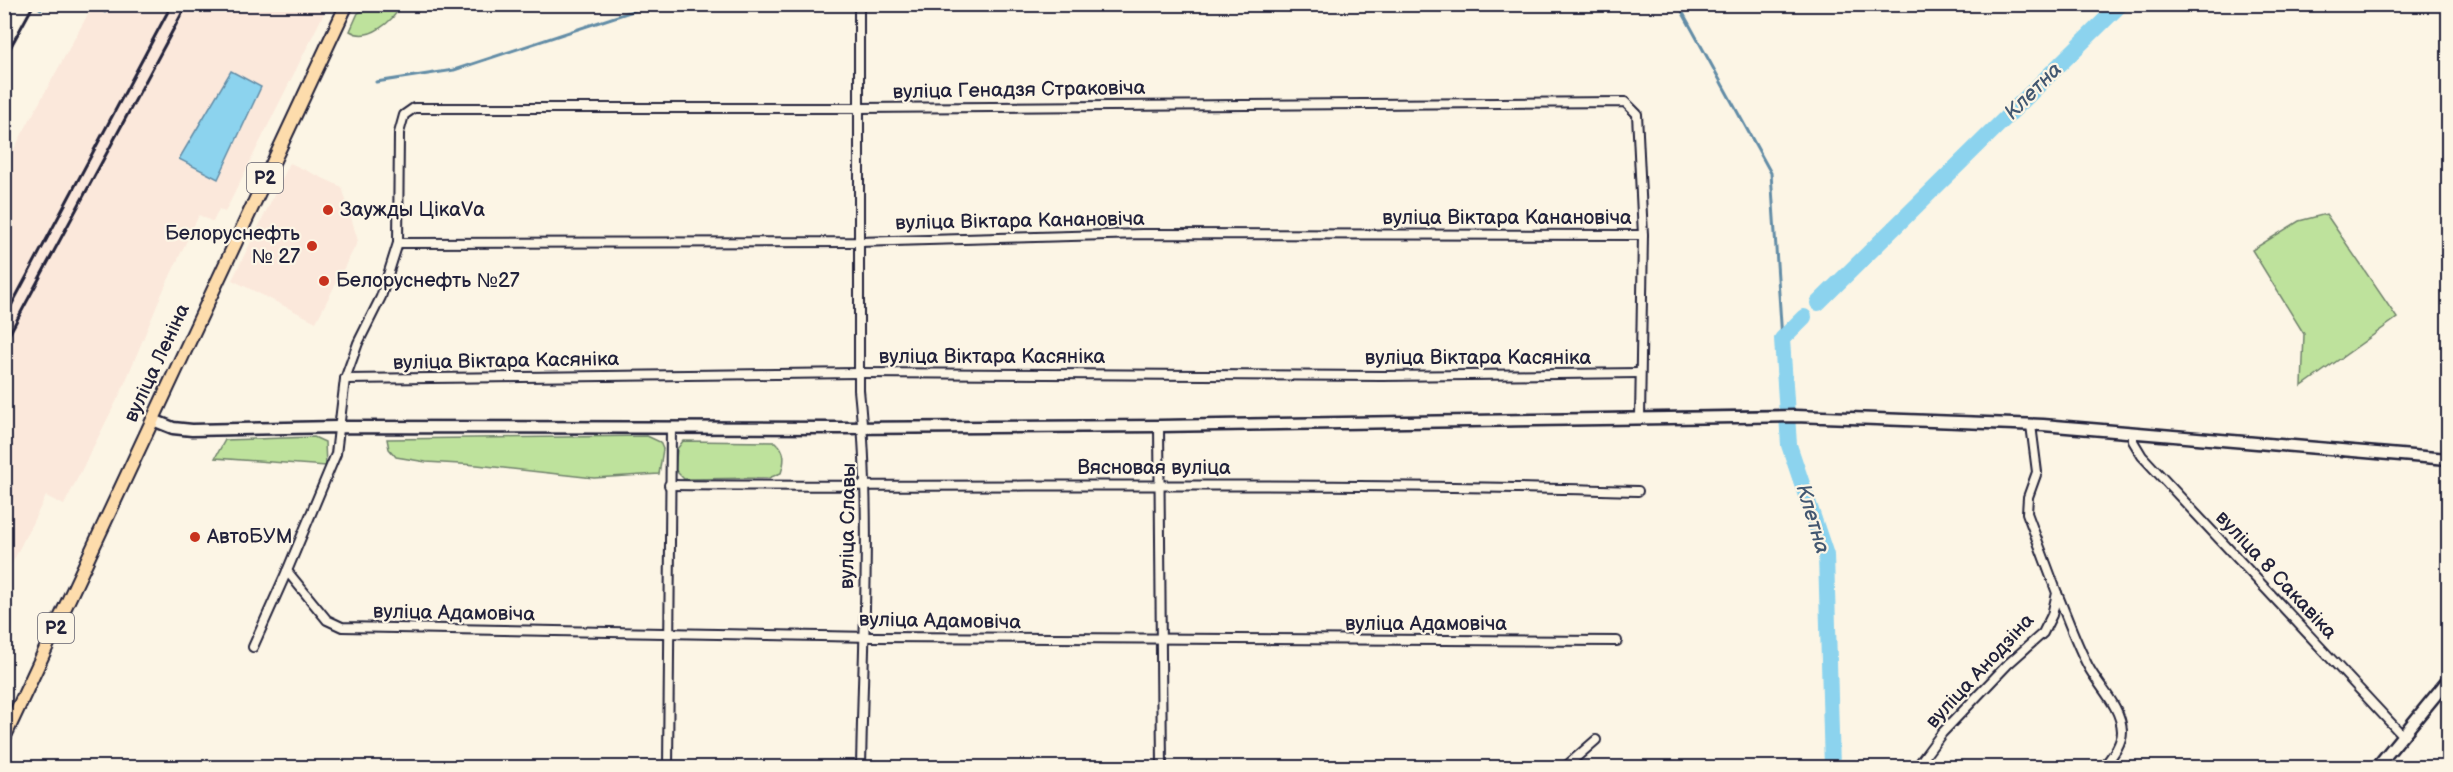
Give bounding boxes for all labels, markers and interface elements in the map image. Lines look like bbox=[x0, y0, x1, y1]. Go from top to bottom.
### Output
water label: Клетна bbox=[1999, 57, 2067, 125]
street label: вуліца Генадзя Страковіча bbox=[892, 76, 1146, 104]
road number: Р2 bbox=[247, 163, 283, 193]
place label: Заужды ЦікаVа bbox=[340, 198, 485, 222]
marker: Заужды ЦікаVа bbox=[321, 203, 335, 217]
street label: вуліца Віктара Канановіча bbox=[1382, 206, 1632, 230]
street label: вуліца Віктара Канановіча bbox=[895, 207, 1145, 235]
place label: Белоруснефть № 27 bbox=[165, 222, 300, 269]
marker: Белоруснефть № 27 bbox=[305, 239, 319, 253]
place label: Белоруснефть №27 bbox=[336, 269, 520, 293]
marker: Белоруснефть №27 bbox=[317, 274, 331, 288]
street label: вуліца Леніна bbox=[119, 300, 195, 426]
street label: вуліца Віктара Касяніка bbox=[879, 345, 1105, 369]
street label: вуліца Віктара Касяніка bbox=[1365, 346, 1591, 370]
street label: вуліца Віктара Касяніка bbox=[393, 347, 620, 375]
street label: Вясновая вуліца bbox=[1077, 456, 1231, 480]
street label: вуліца Славы bbox=[835, 463, 861, 589]
water label: Клетна bbox=[1791, 481, 1835, 557]
street label: вуліца 8 Сакавіка bbox=[2210, 506, 2342, 644]
place label: АвтоБУМ bbox=[206, 525, 293, 549]
marker: АвтоБУМ bbox=[188, 530, 202, 544]
street label: вуліца Адамовіча bbox=[373, 600, 535, 626]
street label: вуліца Адамовіча bbox=[859, 608, 1021, 634]
street label: вуліца Анодзіна bbox=[1921, 609, 2039, 733]
street label: вуліца Адамовіча bbox=[1345, 612, 1507, 636]
road number: Р2 bbox=[38, 613, 74, 643]

